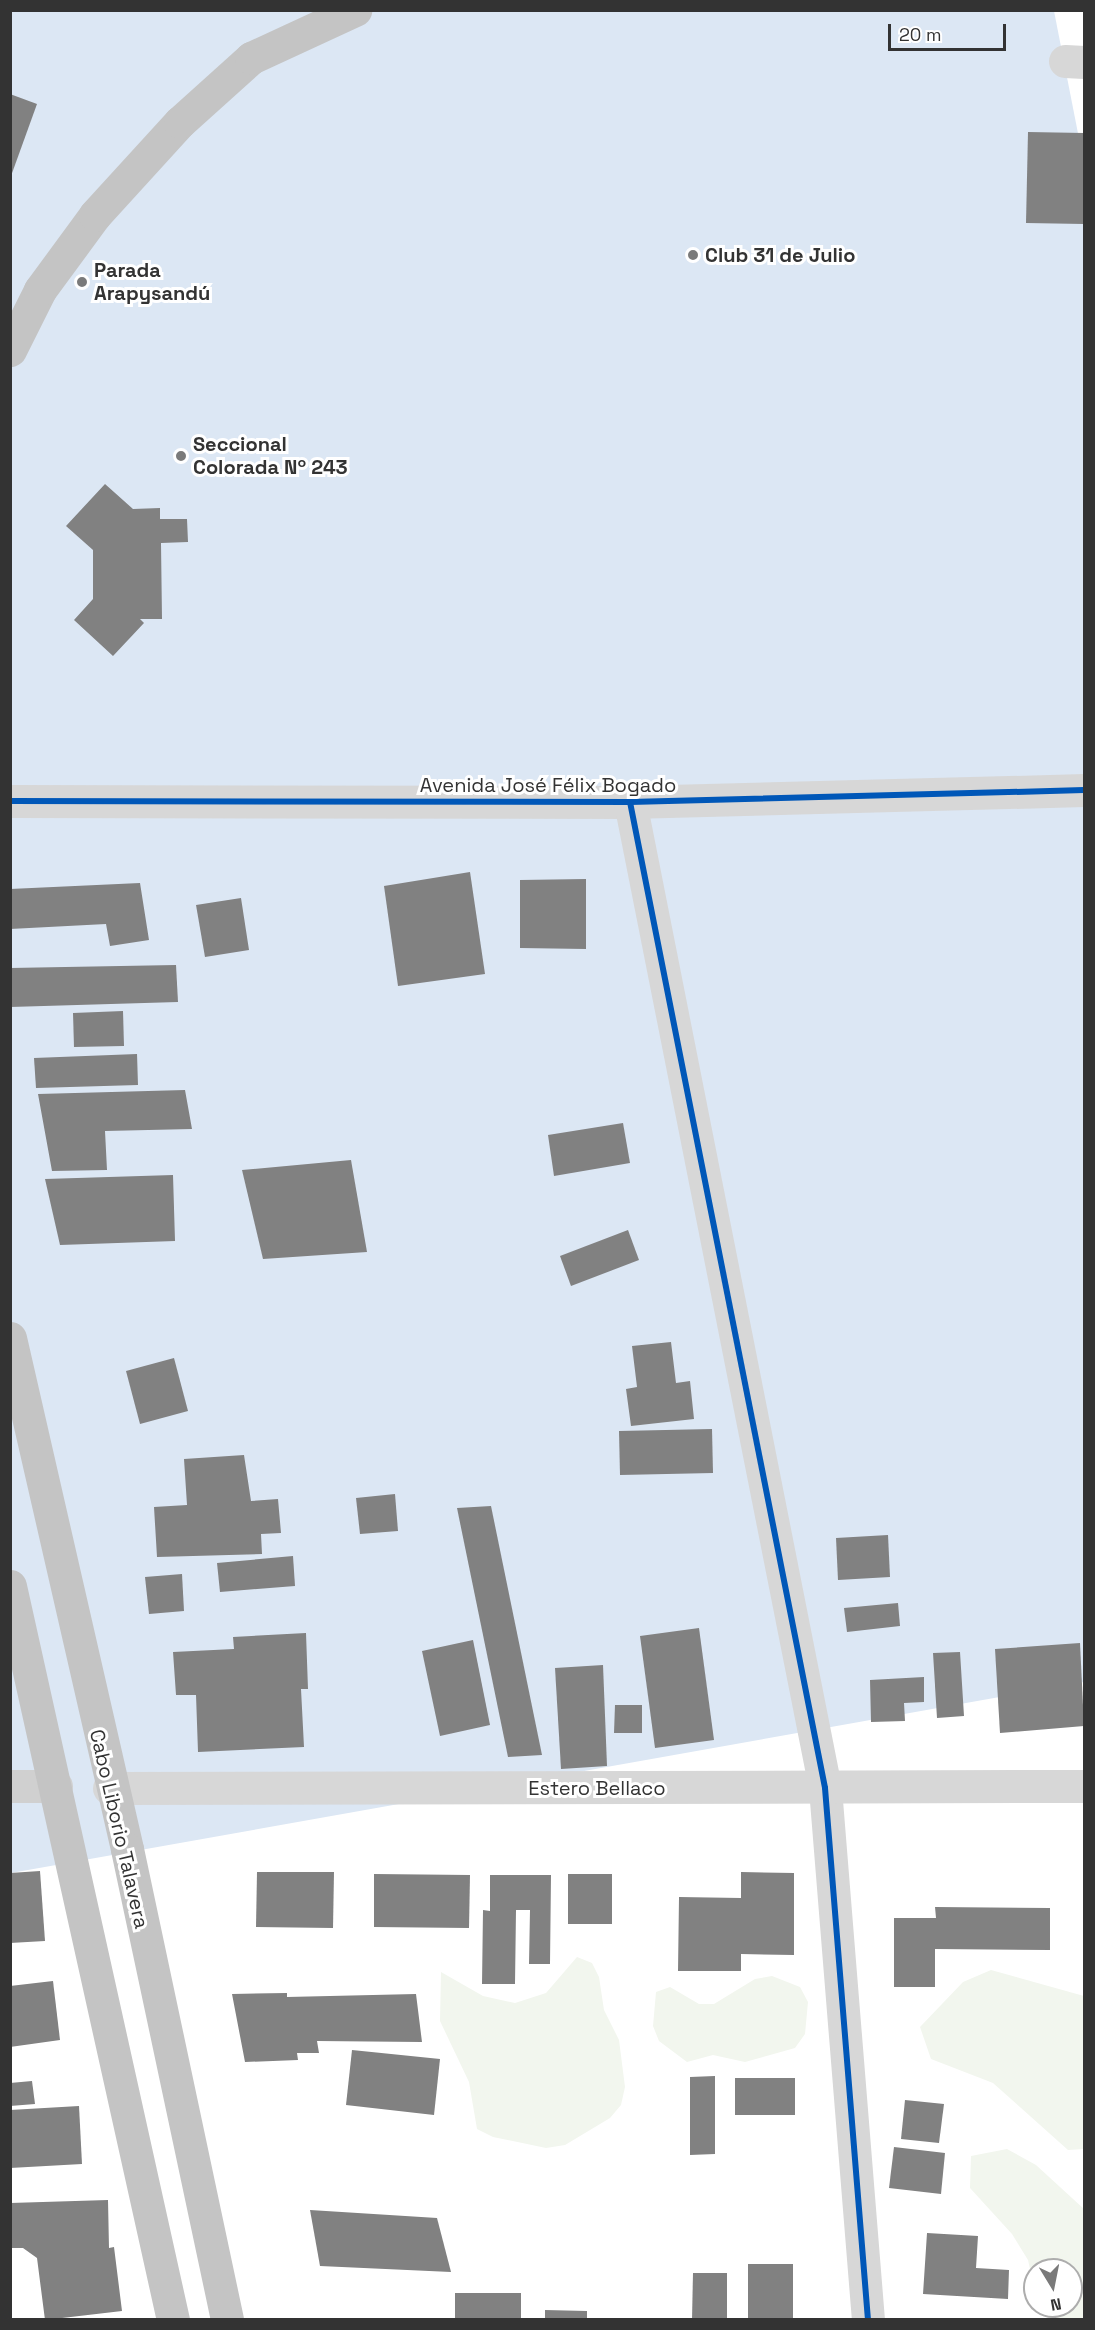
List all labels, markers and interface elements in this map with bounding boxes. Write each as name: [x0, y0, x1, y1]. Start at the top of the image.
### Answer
scale bar: [891, 12, 1010, 50]
text: 20 m: [899, 23, 942, 46]
place label: Club 31 de Julio: [705, 243, 855, 267]
marker: Club 31 de Julio: [686, 248, 700, 262]
place label: Parada Arapysandú: [94, 258, 210, 305]
marker: Parada Arapysandú: [75, 275, 89, 289]
place label: Seccional Colorada Nº 243: [193, 432, 348, 479]
marker: Seccional Colorada Nº 243: [174, 449, 188, 463]
street label: Avenida José Félix Bogado: [420, 773, 676, 797]
street label: Cabo Liborio Talavera: [84, 1727, 154, 1931]
street label: Estero Bellaco: [528, 1776, 666, 1800]
north arrow: [1023, 2258, 1083, 2318]
text: N: [1049, 2293, 1063, 2316]

